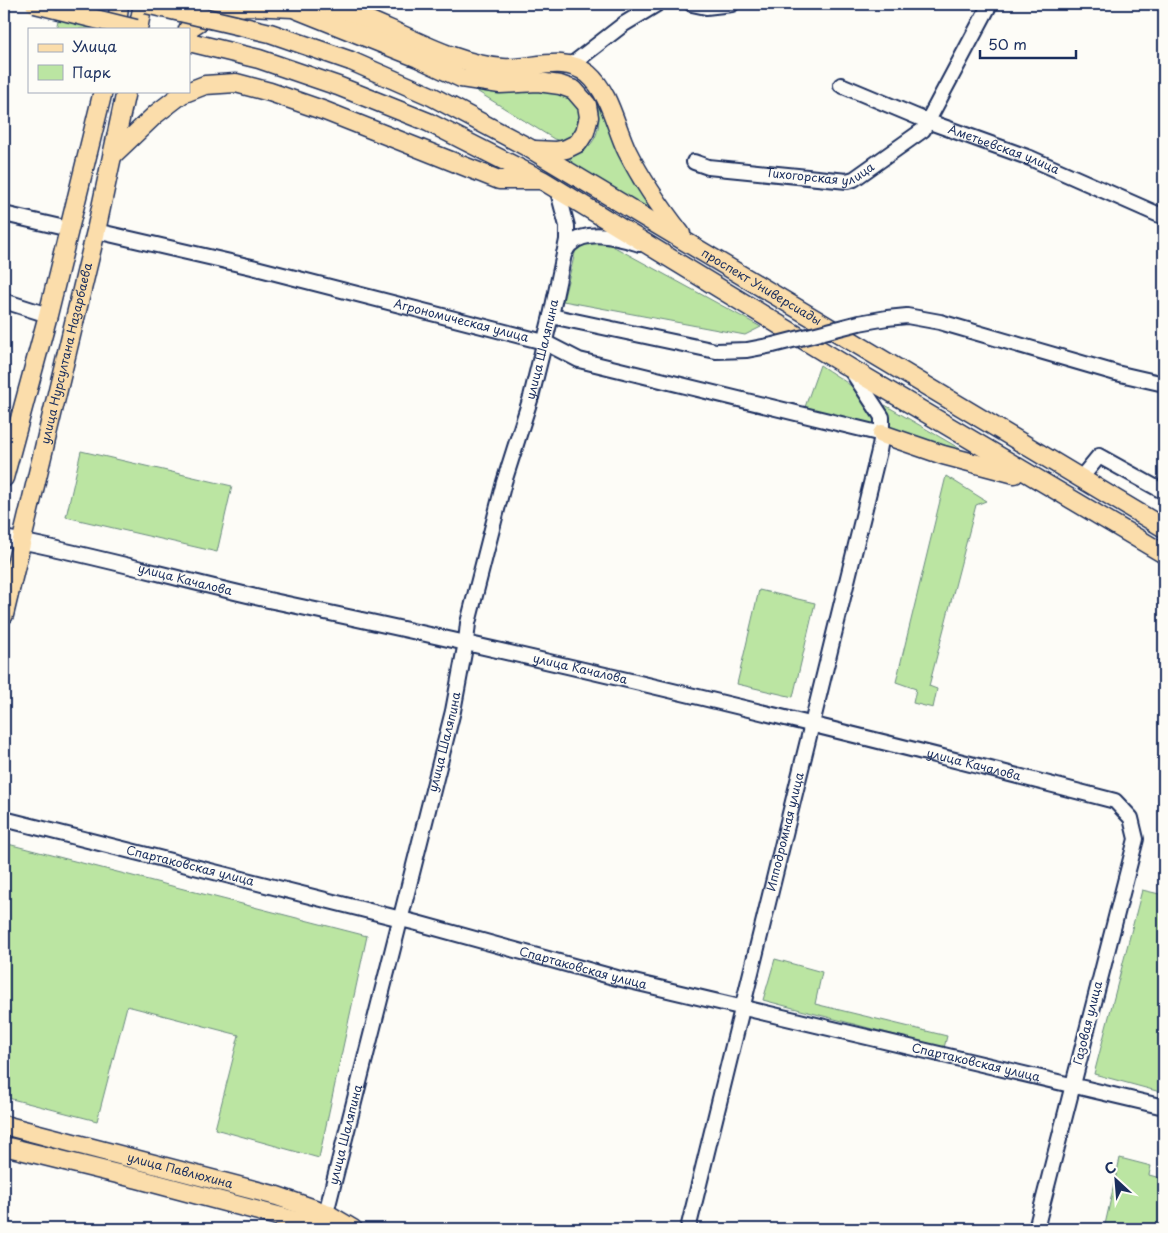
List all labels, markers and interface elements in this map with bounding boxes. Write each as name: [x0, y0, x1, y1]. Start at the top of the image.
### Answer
legend: [28, 28, 190, 92]
scale bar: [980, 28, 1077, 60]
text: 50 m: [988, 32, 1027, 55]
text: Улица: [72, 34, 117, 57]
text: Парк: [72, 60, 111, 83]
street label: Аметьевская улица: [946, 119, 1063, 178]
street label: Тихогорская улица: [765, 157, 878, 189]
street label: проспект Универсиады: [698, 243, 825, 329]
street label: улица Нурсултана Назарбаева: [35, 260, 96, 446]
street label: Агрономическая улица: [392, 294, 531, 346]
street label: улица Шаляпина: [521, 297, 562, 401]
street label: улица Качалова: [136, 559, 235, 599]
street label: улица Качалова: [531, 648, 630, 688]
street label: улица Шаляпина: [423, 690, 464, 794]
street label: улица Качалова: [925, 743, 1024, 785]
street label: Ипподромная улица: [761, 770, 808, 893]
street label: Спартаковская улица: [125, 840, 257, 890]
street label: Спартаковская улица: [517, 942, 649, 993]
street label: Газовая улица: [1068, 979, 1106, 1067]
street label: Спартаковская улица: [910, 1038, 1043, 1086]
street label: улица Шаляпина: [324, 1082, 366, 1186]
street label: улица Павлюхина: [126, 1147, 236, 1192]
north arrow: [1090, 1156, 1140, 1206]
text: С: [1101, 1156, 1119, 1180]

